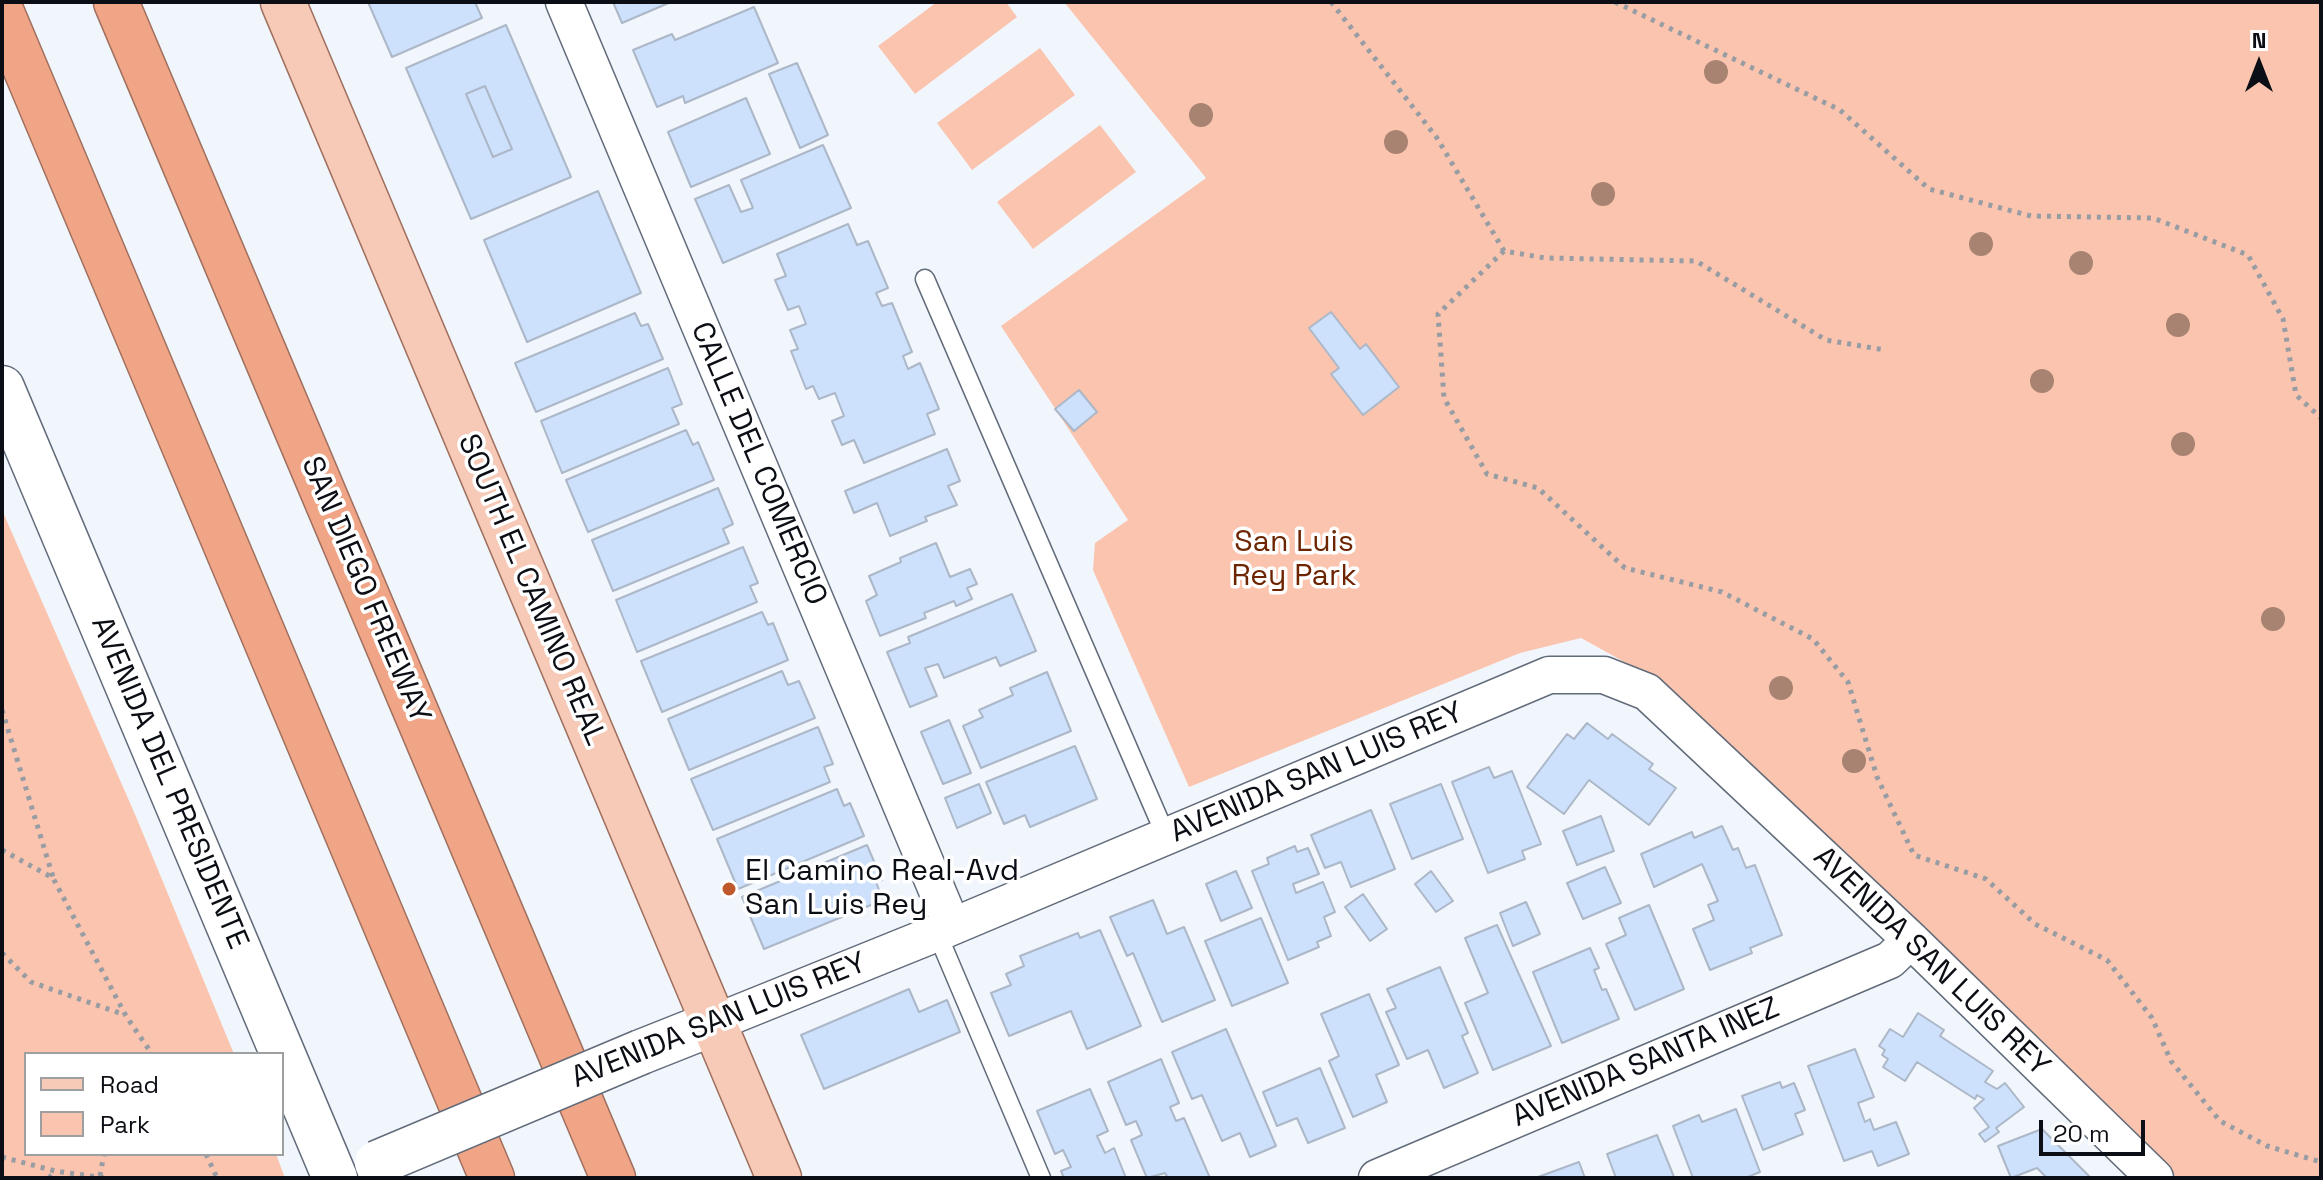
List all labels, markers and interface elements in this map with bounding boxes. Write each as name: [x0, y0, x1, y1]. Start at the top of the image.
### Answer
north arrow: [2219, 24, 2299, 104]
text: N: [2252, 26, 2266, 54]
street label: CALLE DEL COMERCIO: [682, 317, 834, 611]
street label: SOUTH EL CAMINO REAL: [449, 429, 613, 751]
street label: SAN DIEGO FREEWAY: [293, 451, 437, 729]
park label: San Luis Rey Park: [1231, 525, 1357, 596]
street label: AVENIDA DEL PRESIDENTE: [83, 611, 255, 955]
street label: AVENIDA SAN LUIS REY: [1165, 695, 1469, 851]
street label: AVENIDA SAN LUIS REY: [1805, 840, 2057, 1084]
place label: El Camino Real-Avd San Luis Rey: [745, 854, 1019, 924]
marker: El Camino Real-Avd San Luis Rey: [720, 880, 738, 898]
street label: AVENIDA SAN LUIS REY: [566, 945, 872, 1097]
street label: AVENIDA SANTA INEZ: [1507, 990, 1785, 1136]
legend: [24, 1052, 284, 1156]
text: Road: [100, 1069, 159, 1100]
scale bar: [2043, 1104, 2149, 1154]
text: Park: [100, 1109, 150, 1140]
text: 20 m: [2053, 1118, 2110, 1149]

